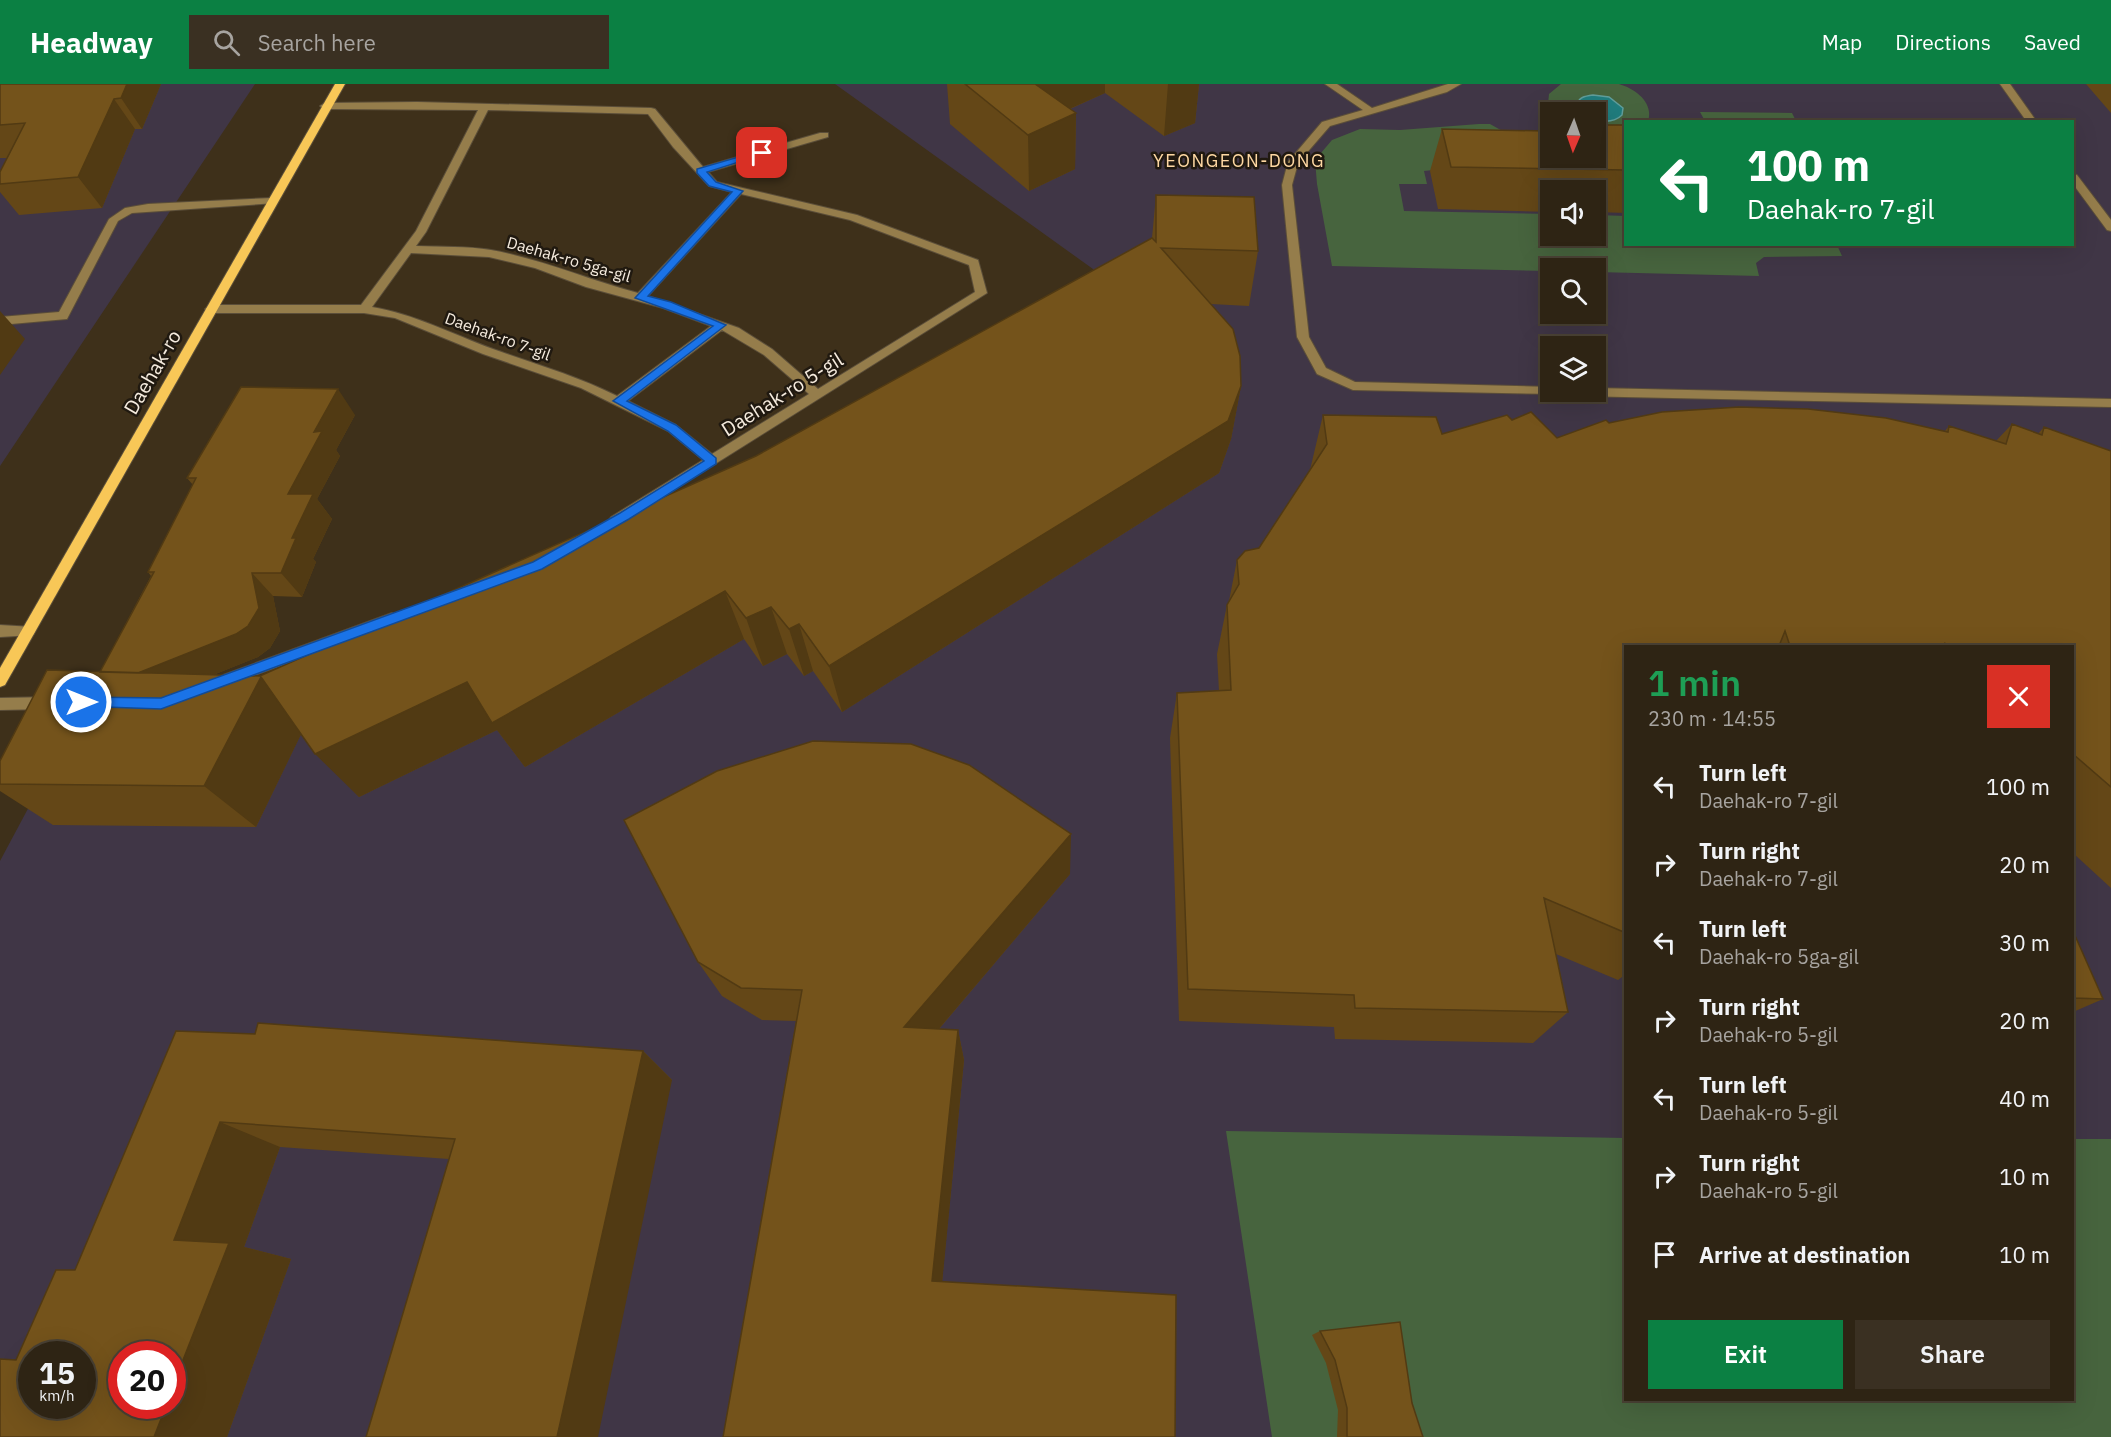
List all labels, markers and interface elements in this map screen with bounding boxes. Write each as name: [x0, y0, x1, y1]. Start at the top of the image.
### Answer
search box: [189, 15, 609, 69]
text: Headway: [30, 24, 153, 61]
icon: search: [210, 26, 243, 59]
text: Search here: [258, 28, 376, 57]
text: Map: [1822, 28, 1862, 56]
text: Directions: [1895, 28, 1991, 56]
text: Saved: [2024, 28, 2081, 56]
north arrow: [1540, 102, 1606, 168]
map controls: [1540, 102, 1606, 402]
pin: [736, 127, 787, 178]
icon: arrive: [745, 136, 778, 169]
text: 100 m: [1747, 138, 1870, 193]
icon: left: [1648, 144, 1726, 222]
district label: YEONGEON-DONG: [1153, 149, 1325, 172]
button: sound: [1540, 180, 1606, 246]
text: Daehak-ro 7-gil: [1747, 191, 1935, 226]
street label: Daehak-ro 5ga-gil: [505, 232, 633, 286]
button: search: [1540, 258, 1606, 324]
street label: Daehak-ro 7-gil: [442, 308, 554, 364]
street label: Daehak-ro: [117, 325, 187, 419]
button: layers: [1540, 336, 1606, 402]
street label: Daehak-ro 5-gil: [716, 346, 848, 442]
text: 1 min: [1648, 659, 1741, 706]
button: close: [1987, 665, 2050, 728]
position arrow: [49, 670, 113, 734]
text: 230 m · 14:55: [1648, 705, 1776, 732]
text: Turn left: [1699, 758, 1787, 787]
icon: left: [1648, 770, 1681, 803]
text: 100 m: [1986, 772, 2050, 801]
text: Daehak-ro 7-gil: [1699, 787, 1838, 814]
text: Turn right: [1699, 836, 1800, 865]
icon: right: [1648, 848, 1681, 881]
text: 20 m: [1999, 850, 2050, 879]
text: Daehak-ro 7-gil: [1699, 865, 1838, 892]
text: Turn left: [1699, 914, 1787, 943]
icon: left: [1648, 926, 1681, 959]
text: 30 m: [1999, 928, 2050, 957]
text: Daehak-ro 5ga-gil: [1699, 943, 1859, 970]
text: Turn right: [1699, 992, 1800, 1021]
icon: right: [1648, 1004, 1681, 1037]
text: 20 m: [1999, 1006, 2050, 1035]
text: Daehak-ro 5-gil: [1699, 1021, 1838, 1048]
text: Turn left: [1699, 1070, 1787, 1099]
icon: left: [1648, 1082, 1681, 1115]
text: 40 m: [1999, 1084, 2050, 1113]
text: Daehak-ro 5-gil: [1699, 1099, 1838, 1126]
text: Turn right: [1699, 1148, 1800, 1177]
icon: right: [1648, 1160, 1681, 1193]
text: 10 m: [1999, 1162, 2050, 1191]
text: Daehak-ro 5-gil: [1699, 1177, 1838, 1204]
icon: arrive: [1648, 1238, 1681, 1271]
text: Arrive at destination: [1699, 1240, 1910, 1269]
text: 10 m: [1999, 1240, 2050, 1269]
button: Exit: [1648, 1320, 1843, 1389]
button: Share: [1855, 1320, 2050, 1389]
speed limit sign: 20: [108, 1341, 186, 1419]
text: 15: [39, 1353, 75, 1392]
text: km/h: [39, 1386, 75, 1405]

